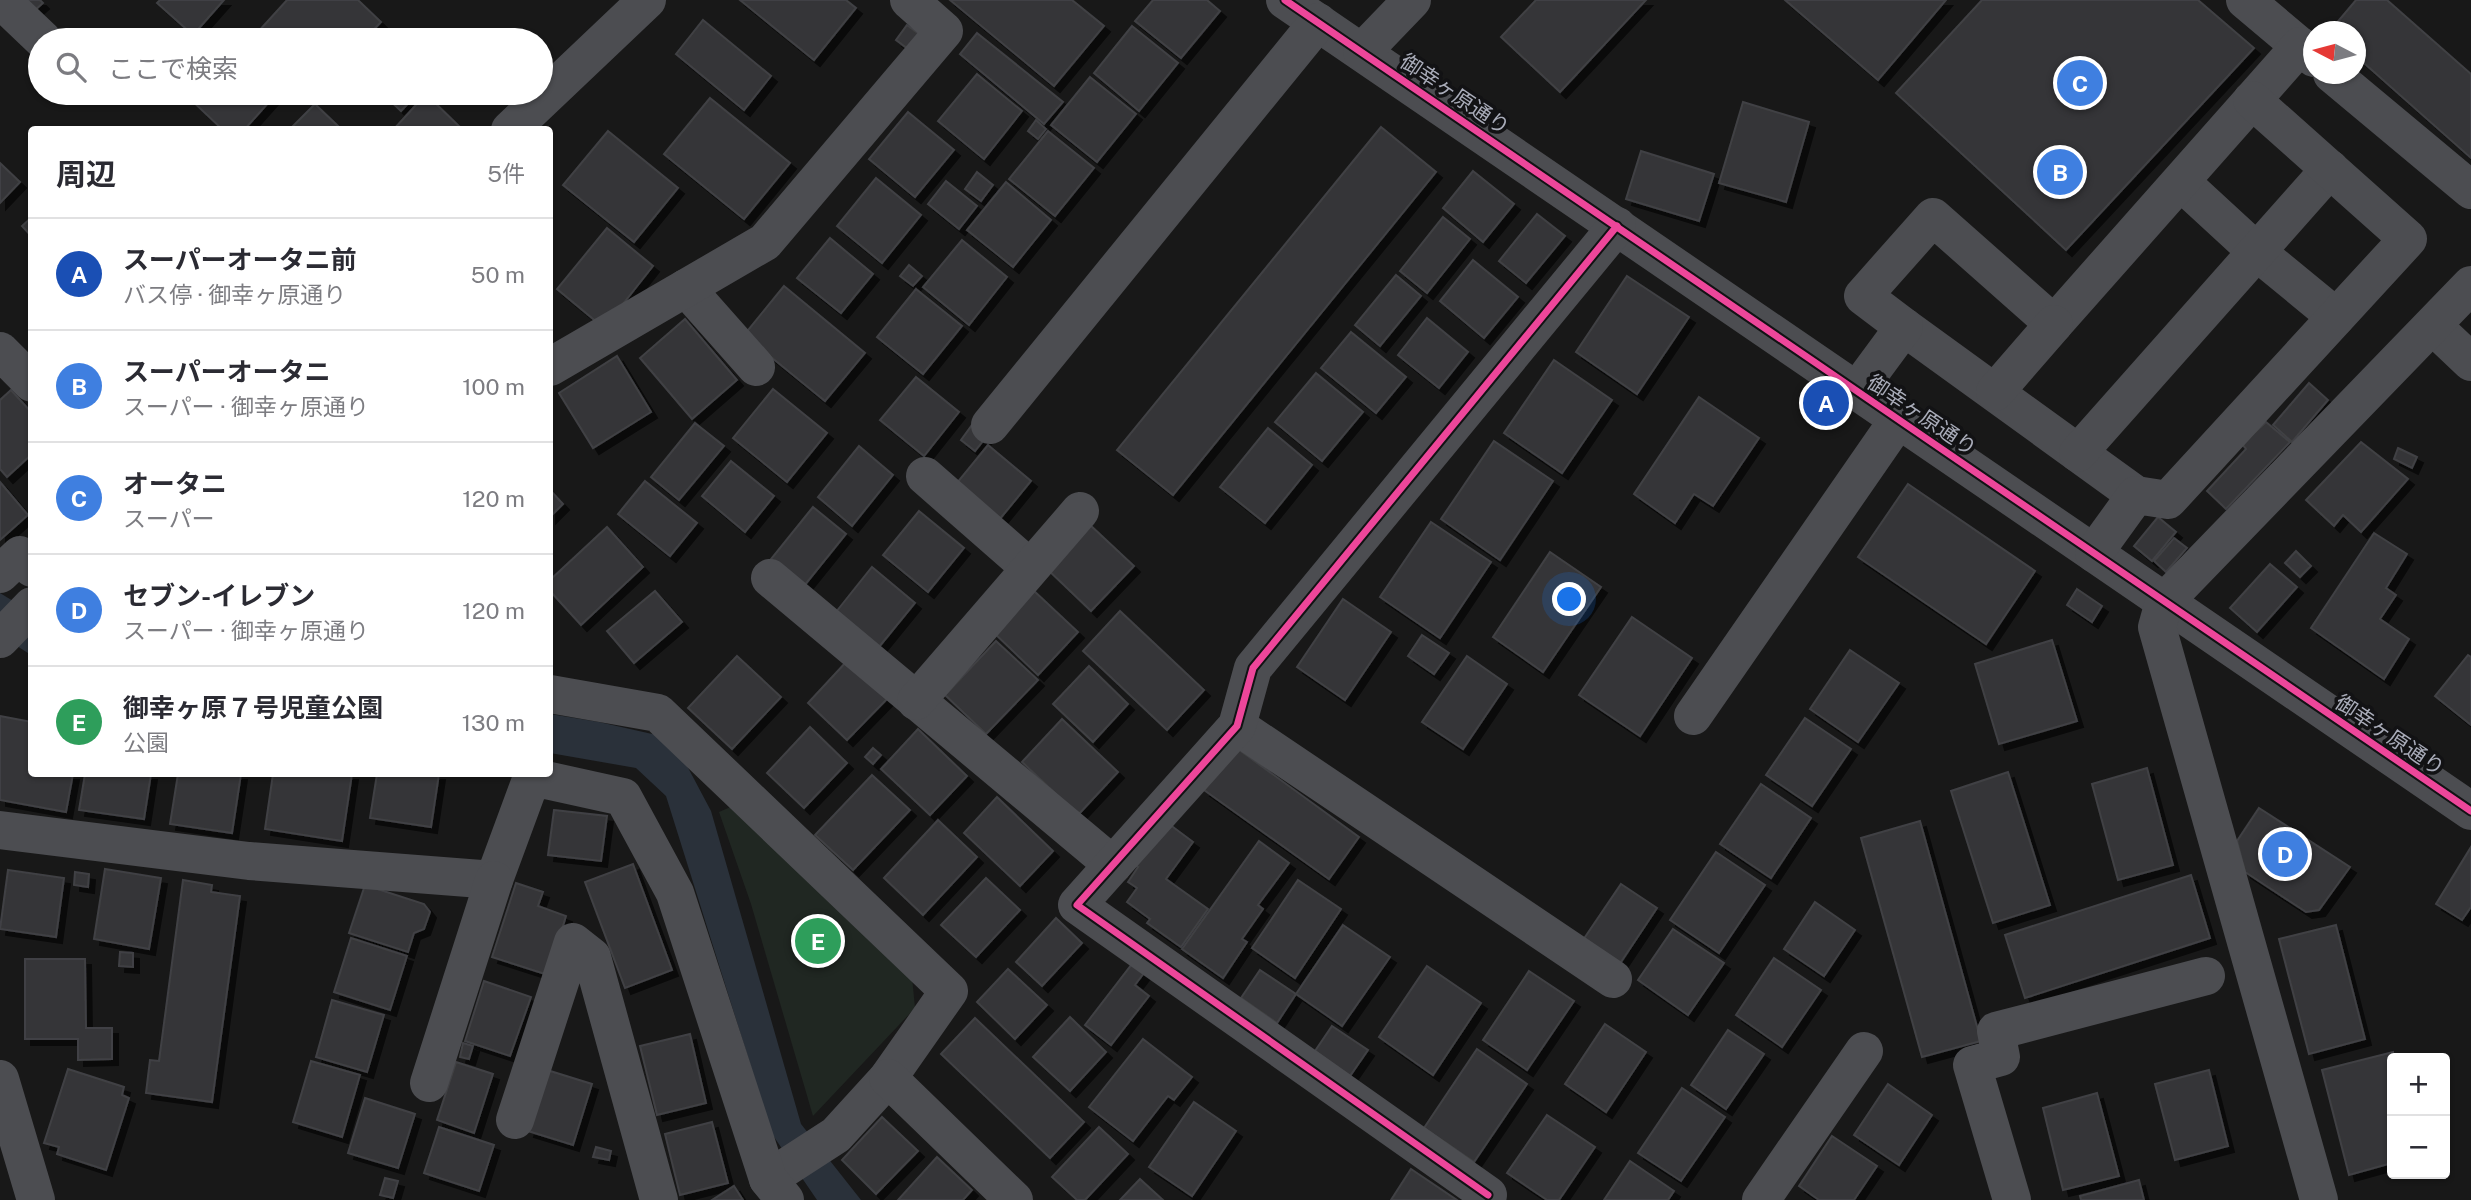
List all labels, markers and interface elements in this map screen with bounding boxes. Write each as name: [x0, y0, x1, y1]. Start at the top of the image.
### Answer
north arrow: [2303, 21, 2366, 84]
search box: [28, 28, 553, 105]
icon: search: [52, 48, 90, 86]
street label: 御幸ヶ原通り: [1396, 48, 1514, 140]
text: ここで検索: [108, 53, 238, 84]
pin: C: [2057, 57, 2103, 109]
pin: B: [2037, 146, 2083, 198]
text: 周辺: [56, 156, 116, 192]
text: 5件: [487, 160, 525, 187]
text: スーパーオータニ前: [123, 244, 357, 275]
text: A: [71, 261, 87, 288]
text: 50 m: [471, 261, 525, 288]
text: バス停 · 御幸ヶ原通り: [123, 281, 346, 308]
text: スーパーオータニ: [123, 356, 331, 387]
street label: 御幸ヶ原通り: [1863, 369, 1981, 461]
text: B: [71, 373, 87, 400]
text: 100 m: [462, 373, 525, 400]
pin: A: [1803, 377, 1849, 429]
text: スーパー · 御幸ヶ原通り: [123, 393, 369, 420]
text: オータニ: [123, 468, 227, 499]
text: C: [71, 485, 87, 512]
text: 120 m: [462, 485, 525, 512]
text: スーパー: [123, 505, 215, 532]
text: セブン-イレブン: [123, 580, 315, 611]
your location: [1552, 582, 1586, 616]
text: D: [71, 597, 87, 624]
text: 120 m: [462, 597, 525, 624]
text: スーパー · 御幸ヶ原通り: [123, 617, 369, 644]
street label: 御幸ヶ原通り: [2331, 689, 2449, 781]
text: 御幸ヶ原７号児童公園: [123, 692, 383, 723]
text: E: [72, 709, 86, 736]
text: 130 m: [462, 709, 525, 736]
text: 公園: [123, 729, 169, 756]
pin: D: [2262, 828, 2308, 880]
pin: E: [795, 915, 841, 967]
map controls: [2387, 1053, 2450, 1179]
button: +: [2387, 1053, 2450, 1116]
button: −: [2387, 1116, 2450, 1179]

